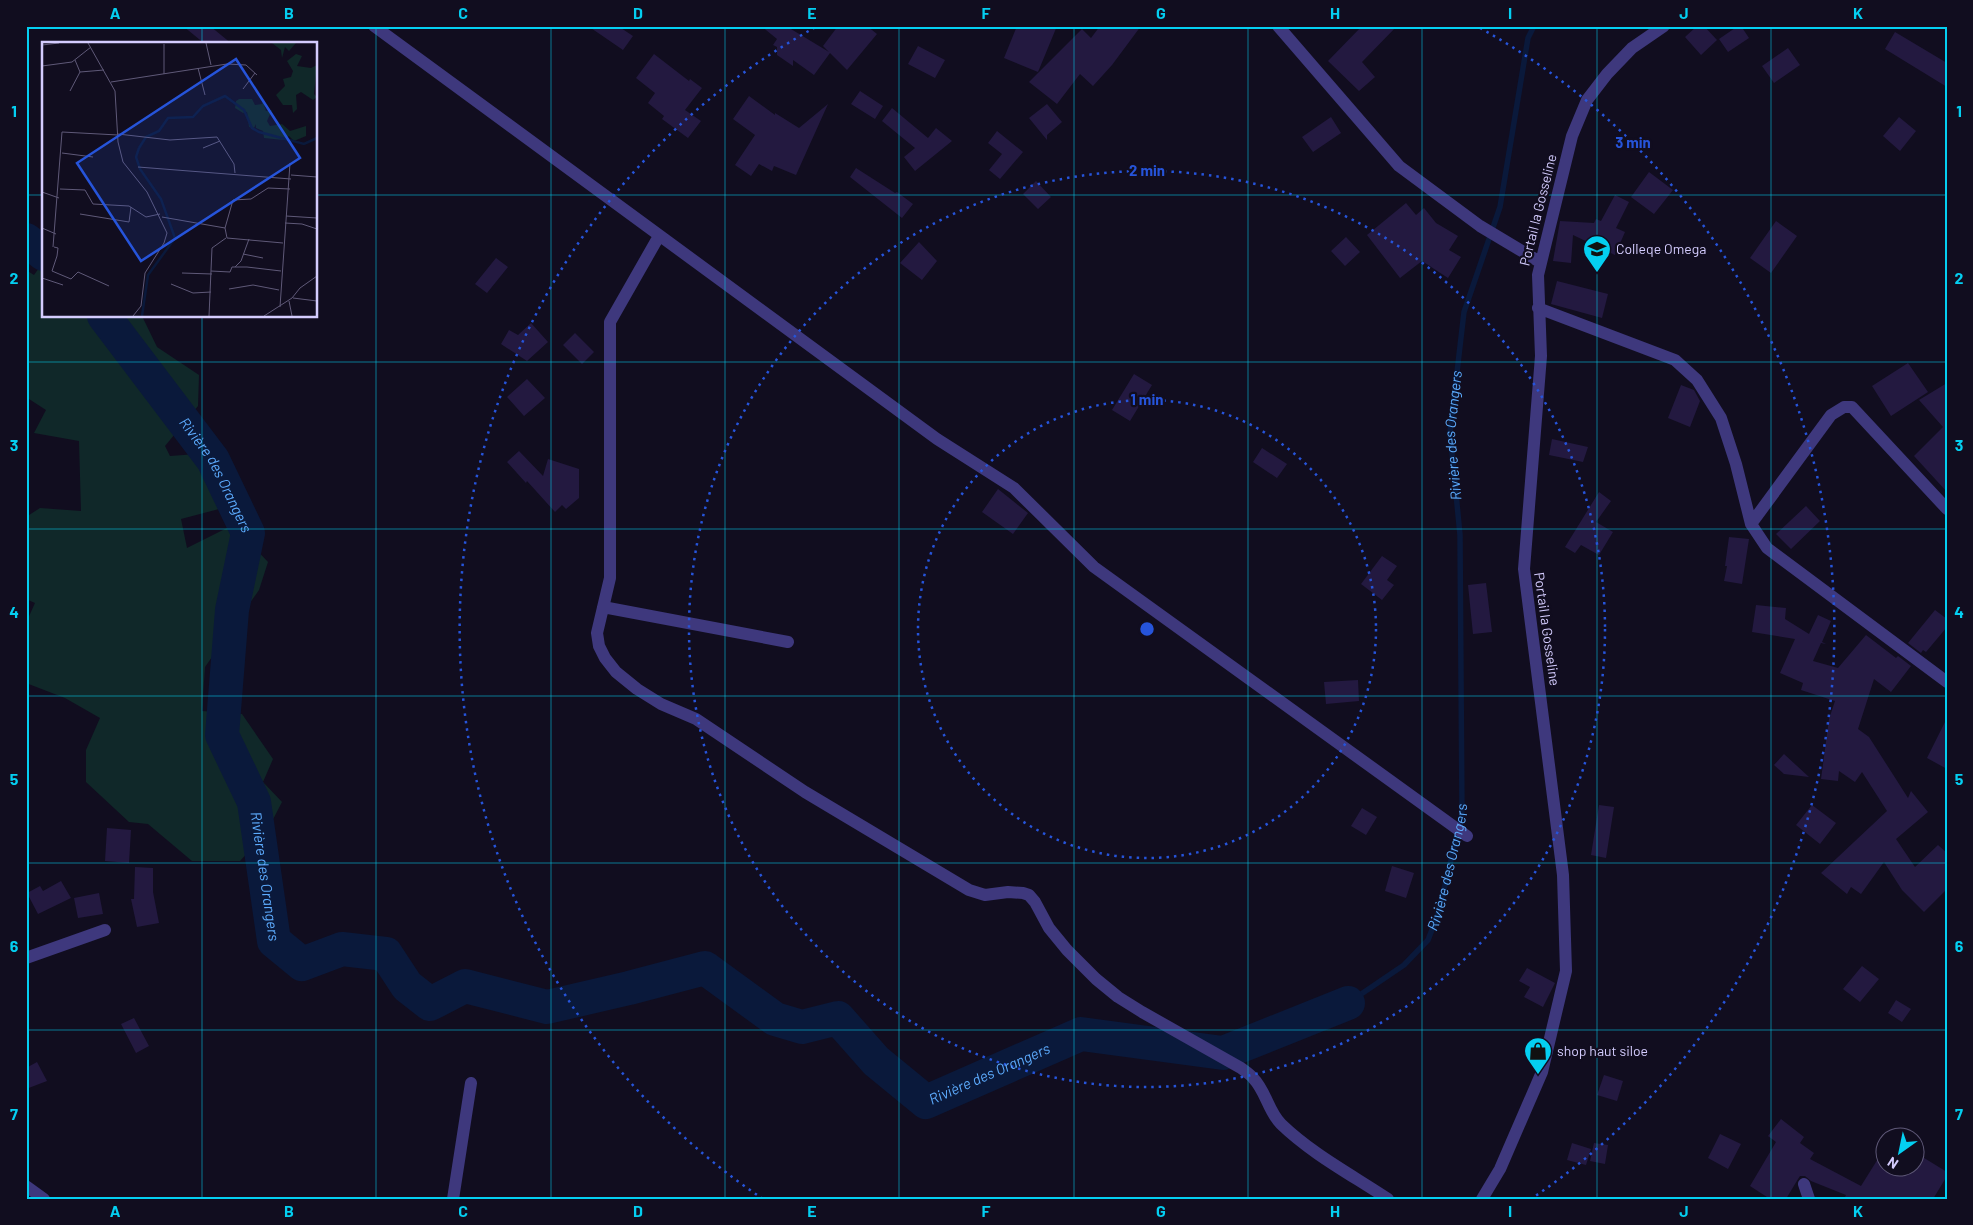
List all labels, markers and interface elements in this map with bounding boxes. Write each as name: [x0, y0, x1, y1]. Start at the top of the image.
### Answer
text: A: [110, 3, 121, 22]
text: B: [284, 3, 294, 22]
text: C: [458, 3, 468, 22]
text: D: [633, 3, 643, 22]
text: E: [807, 3, 817, 22]
text: F: [982, 3, 991, 22]
text: G: [1156, 3, 1166, 22]
text: H: [1330, 3, 1340, 22]
text: I: [1508, 3, 1512, 22]
text: J: [1679, 3, 1689, 22]
text: K: [1853, 3, 1863, 22]
inset map: [42, 42, 318, 318]
text: 1: [11, 101, 17, 120]
text: 1: [1956, 101, 1962, 120]
text: 3 min: [1615, 133, 1651, 151]
street label: Portail la Gosseline: [1515, 152, 1560, 268]
text: 2 min: [1129, 161, 1165, 179]
school or university icon: Colleqe Omega: [1582, 234, 1612, 273]
place label: Colleqe Omega: [1616, 240, 1706, 257]
text: 2: [10, 268, 19, 287]
text: 2: [1955, 268, 1964, 287]
water label: Rivière des Orangers: [1440, 370, 1465, 501]
text: 1 min: [1131, 390, 1163, 408]
water label: Rivière des Orangers: [176, 413, 256, 535]
text: 3: [10, 435, 18, 454]
text: 3: [1955, 435, 1963, 454]
street label: Portail la Gosseline: [1531, 571, 1564, 687]
text: 4: [9, 602, 19, 621]
text: 4: [1954, 602, 1964, 621]
centre of rings: [1138, 620, 1156, 638]
text: 5: [10, 769, 19, 788]
text: 5: [1955, 769, 1964, 788]
water label: Rivière des Orangers: [1422, 804, 1470, 933]
water label: Rivière des Orangers: [248, 810, 284, 942]
text: 6: [10, 936, 19, 955]
text: 6: [1955, 936, 1964, 955]
shop icon: shop haut siloe: [1523, 1036, 1553, 1075]
water label: Rivière des Orangers: [926, 1039, 1052, 1108]
place label: shop haut siloe: [1557, 1042, 1648, 1059]
text: 7: [10, 1104, 18, 1123]
text: 7: [1955, 1104, 1963, 1123]
north arrow: [1876, 1128, 1926, 1178]
text: N: [1884, 1154, 1901, 1173]
text: A: [110, 1201, 121, 1220]
text: B: [284, 1201, 294, 1220]
text: C: [458, 1201, 468, 1220]
text: D: [633, 1201, 643, 1220]
text: E: [807, 1201, 817, 1220]
text: F: [982, 1201, 991, 1220]
text: G: [1156, 1201, 1166, 1220]
text: H: [1330, 1201, 1340, 1220]
text: I: [1508, 1201, 1512, 1220]
text: J: [1679, 1201, 1689, 1220]
text: K: [1853, 1201, 1863, 1220]

